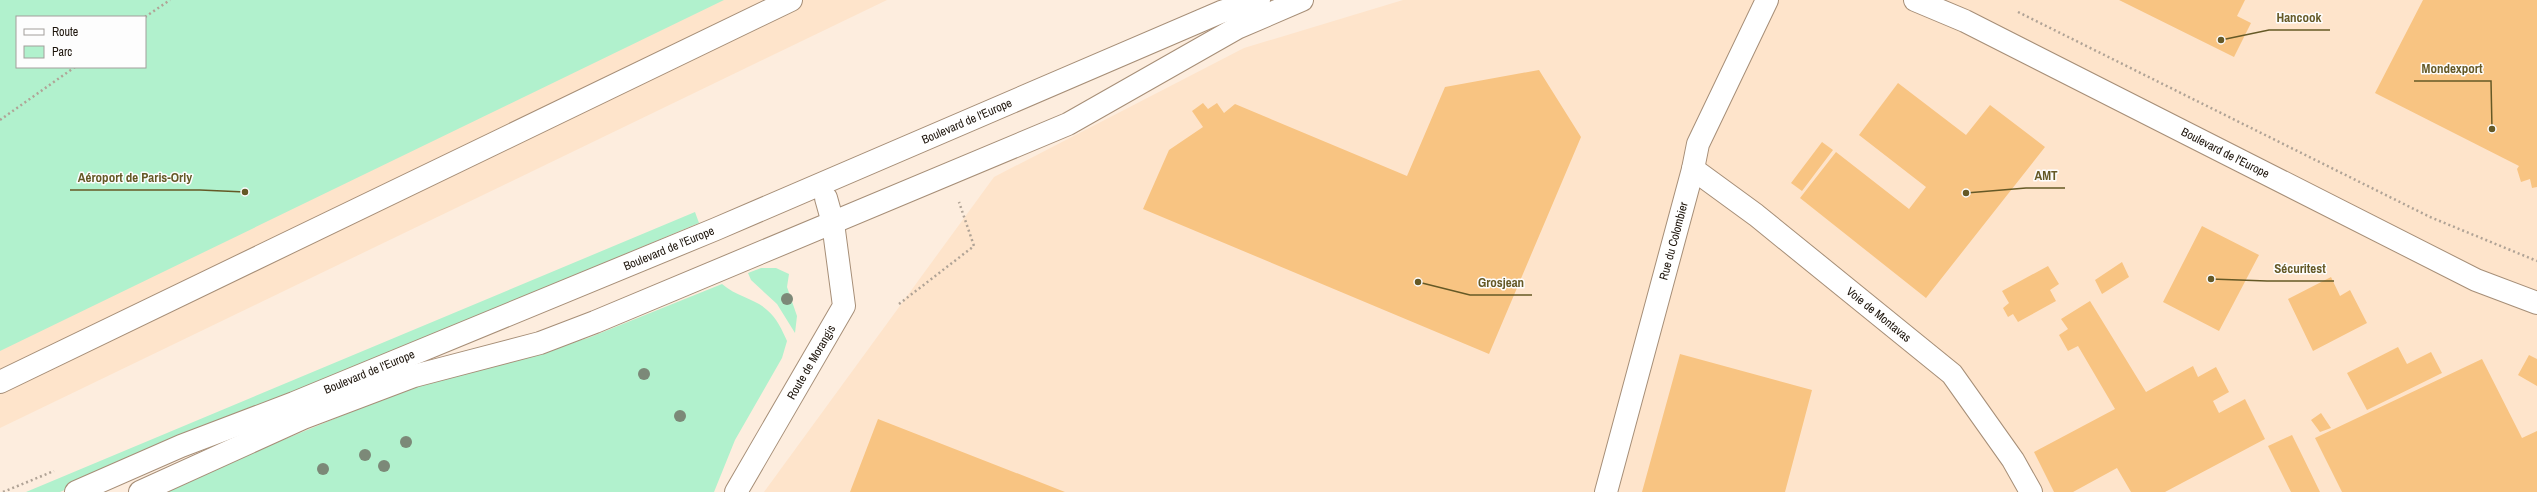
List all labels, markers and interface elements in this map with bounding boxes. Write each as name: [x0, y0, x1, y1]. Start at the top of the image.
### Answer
callout: Hancook: [2269, 5, 2330, 30]
text: Hancook: [2276, 9, 2322, 26]
legend: [16, 16, 146, 68]
text: Route: [52, 24, 78, 40]
text: Parc: [52, 44, 72, 60]
callout: Mondexport: [2414, 56, 2491, 81]
text: Mondexport: [2422, 60, 2483, 77]
street label: Boulevard de l'Europe: [919, 95, 1014, 148]
street label: Boulevard de l'Europe: [2178, 124, 2272, 182]
callout: AMT: [2026, 163, 2065, 188]
callout: Aéroport de Paris-Orly: [70, 165, 200, 190]
text: AMT: [2034, 167, 2058, 184]
text: Aéroport de Paris-Orly: [78, 169, 192, 186]
street label: Rue du Colombier: [1655, 200, 1692, 282]
street label: Boulevard de l'Europe: [621, 223, 717, 274]
callout: Sécuritest: [2267, 256, 2334, 281]
text: Sécuritest: [2274, 260, 2326, 277]
callout: Grosjean: [1470, 270, 1532, 295]
text: Grosjean: [1478, 274, 1524, 291]
street label: Voie de Montavas: [1843, 283, 1914, 346]
street label: Route de Morangis: [783, 322, 839, 403]
street label: Boulevard de l'Europe: [322, 346, 417, 398]

